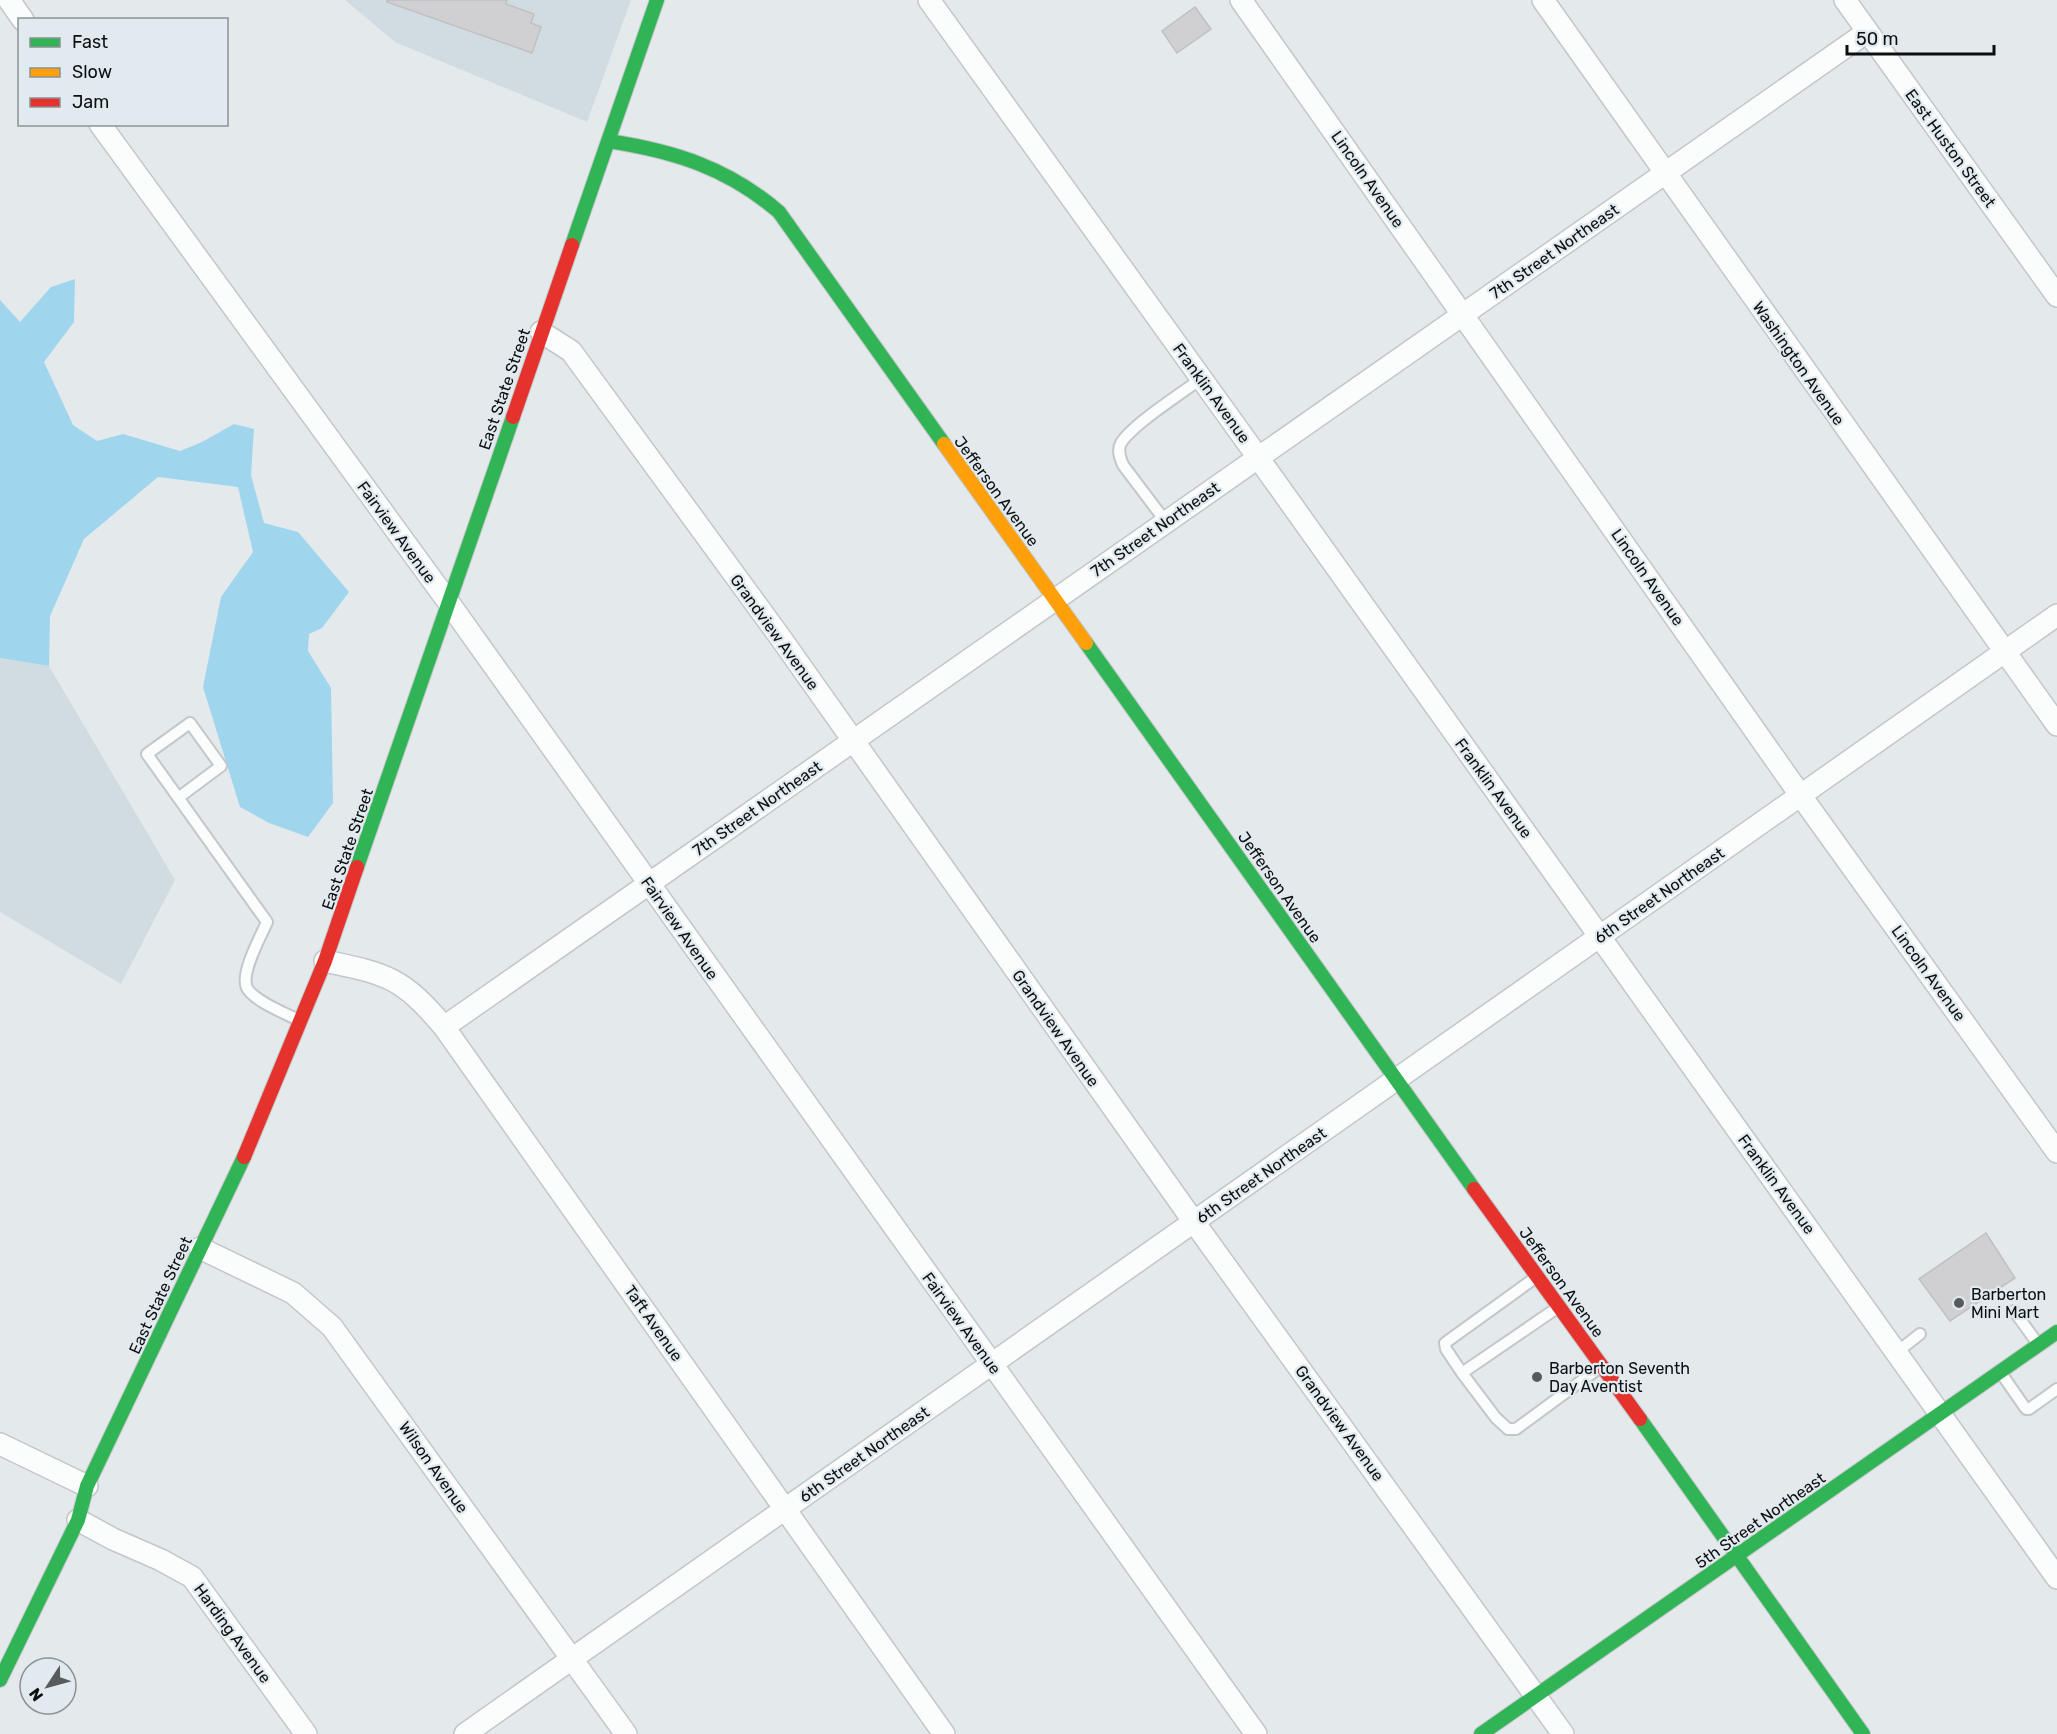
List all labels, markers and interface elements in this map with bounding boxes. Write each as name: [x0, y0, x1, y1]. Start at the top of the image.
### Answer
legend: [18, 18, 228, 126]
scale bar: [1847, 18, 1994, 56]
text: 50 m: [1856, 28, 1899, 50]
text: Fast: [72, 31, 108, 53]
text: Slow: [72, 61, 112, 83]
street label: East Huston Street: [1901, 86, 2000, 211]
text: Jam: [72, 91, 109, 113]
street label: Lincoln Avenue: [1327, 127, 1408, 231]
street label: 7th Street Northeast: [1486, 200, 1622, 303]
street label: Washington Avenue: [1749, 298, 1849, 429]
street label: East State Street: [475, 326, 534, 452]
street label: Franklin Avenue: [1169, 340, 1254, 447]
street label: Jefferson Avenue: [950, 432, 1043, 550]
street label: Fairview Avenue: [353, 478, 440, 587]
street label: 7th Street Northeast: [1087, 478, 1223, 581]
street label: Lincoln Avenue: [1607, 525, 1688, 629]
street label: Grandview Avenue: [726, 571, 823, 694]
street label: Franklin Avenue: [1451, 735, 1536, 842]
street label: 7th Street Northeast: [689, 757, 825, 860]
street label: East State Street: [318, 786, 377, 912]
street label: Jefferson Avenue: [1234, 828, 1325, 947]
street label: 6th Street Northeast: [1591, 843, 1728, 947]
street label: Fairview Avenue: [637, 873, 722, 983]
street label: Lincoln Avenue: [1887, 922, 1970, 1025]
street label: Grandview Avenue: [1008, 966, 1103, 1090]
street label: 6th Street Northeast: [1193, 1123, 1330, 1227]
street label: Franklin Avenue: [1734, 1131, 1819, 1238]
street label: Jefferson Avenue: [1515, 1223, 1608, 1341]
street label: East State Street: [125, 1234, 196, 1357]
street label: Fairview Avenue: [918, 1269, 1005, 1378]
street label: Taft Avenue: [620, 1282, 687, 1365]
place label: Barberton Mini Mart: [1971, 1285, 2046, 1322]
marker: Barberton Mini Mart: [1952, 1296, 1966, 1310]
place label: Barberton Seventh Day Aventist: [1549, 1359, 1690, 1396]
street label: Grandview Avenue: [1291, 1362, 1388, 1485]
marker: Barberton Seventh Day Aventist: [1530, 1370, 1544, 1384]
street label: 6th Street Northeast: [796, 1402, 933, 1506]
street label: Wilson Avenue: [395, 1418, 472, 1517]
street label: 5th Street Northeast: [1692, 1468, 1829, 1572]
street label: Harding Avenue: [190, 1580, 275, 1687]
north arrow: [18, 1656, 78, 1716]
text: N: [25, 1684, 47, 1705]

